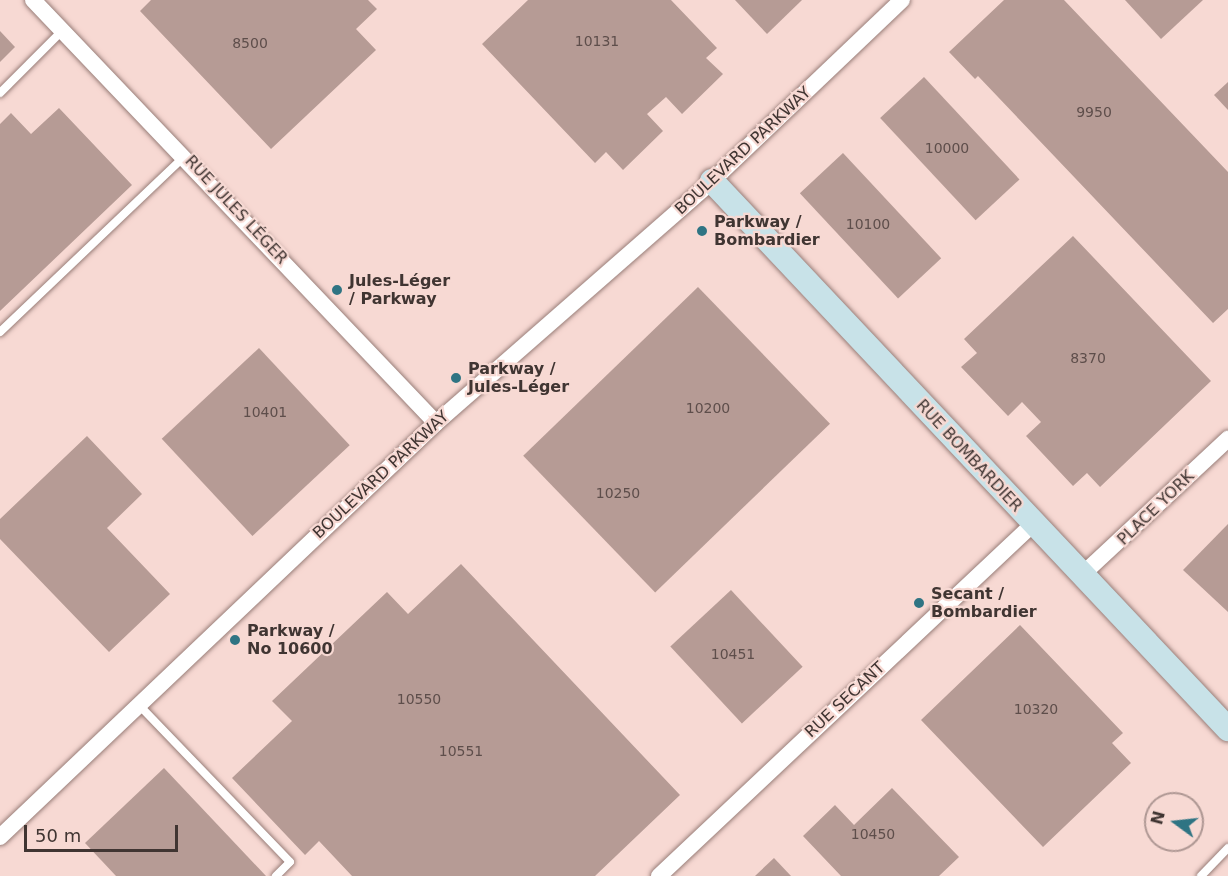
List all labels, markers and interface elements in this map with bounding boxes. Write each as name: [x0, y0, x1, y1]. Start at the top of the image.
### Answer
house number: 10131: [575, 33, 619, 49]
house number: 8500: [232, 35, 268, 51]
street label: BOULEVARD PARKWAY: [671, 83, 815, 219]
house number: 9950: [1076, 104, 1112, 120]
house number: 10000: [925, 140, 969, 156]
street label: RUE JULES LÉGER: [181, 152, 291, 268]
place label: Parkway / Bombardier: [714, 212, 820, 250]
house number: 10100: [846, 216, 890, 232]
marker: Parkway / Bombardier: [695, 224, 709, 238]
place label: Jules-Léger / Parkway: [349, 271, 450, 309]
marker: Jules-Léger / Parkway: [330, 283, 344, 297]
house number: 8370: [1070, 350, 1106, 366]
place label: Parkway / Jules-Léger: [468, 359, 569, 397]
marker: Parkway / Jules-Léger: [449, 371, 463, 385]
street label: RUE BOMBARDIER: [912, 396, 1026, 516]
house number: 10200: [686, 400, 730, 416]
house number: 10401: [243, 404, 287, 420]
street label: BOULEVARD PARKWAY: [309, 407, 453, 543]
street label: PLACE YORK: [1114, 467, 1198, 549]
house number: 10250: [596, 485, 640, 501]
place label: Secant / Bombardier: [931, 584, 1037, 622]
marker: Secant / Bombardier: [912, 596, 926, 610]
place label: Parkway / No 10600: [247, 621, 335, 659]
marker: Parkway / No 10600: [228, 633, 242, 647]
house number: 10451: [711, 646, 755, 662]
street label: RUE SECANT: [801, 658, 889, 742]
house number: 10550: [397, 691, 441, 707]
house number: 10320: [1014, 701, 1058, 717]
house number: 10551: [439, 743, 483, 759]
north arrow: [1144, 792, 1204, 852]
text: N: [1147, 809, 1169, 827]
scale bar: [27, 813, 182, 851]
text: 50 m: [35, 825, 81, 846]
house number: 10450: [851, 826, 895, 842]

